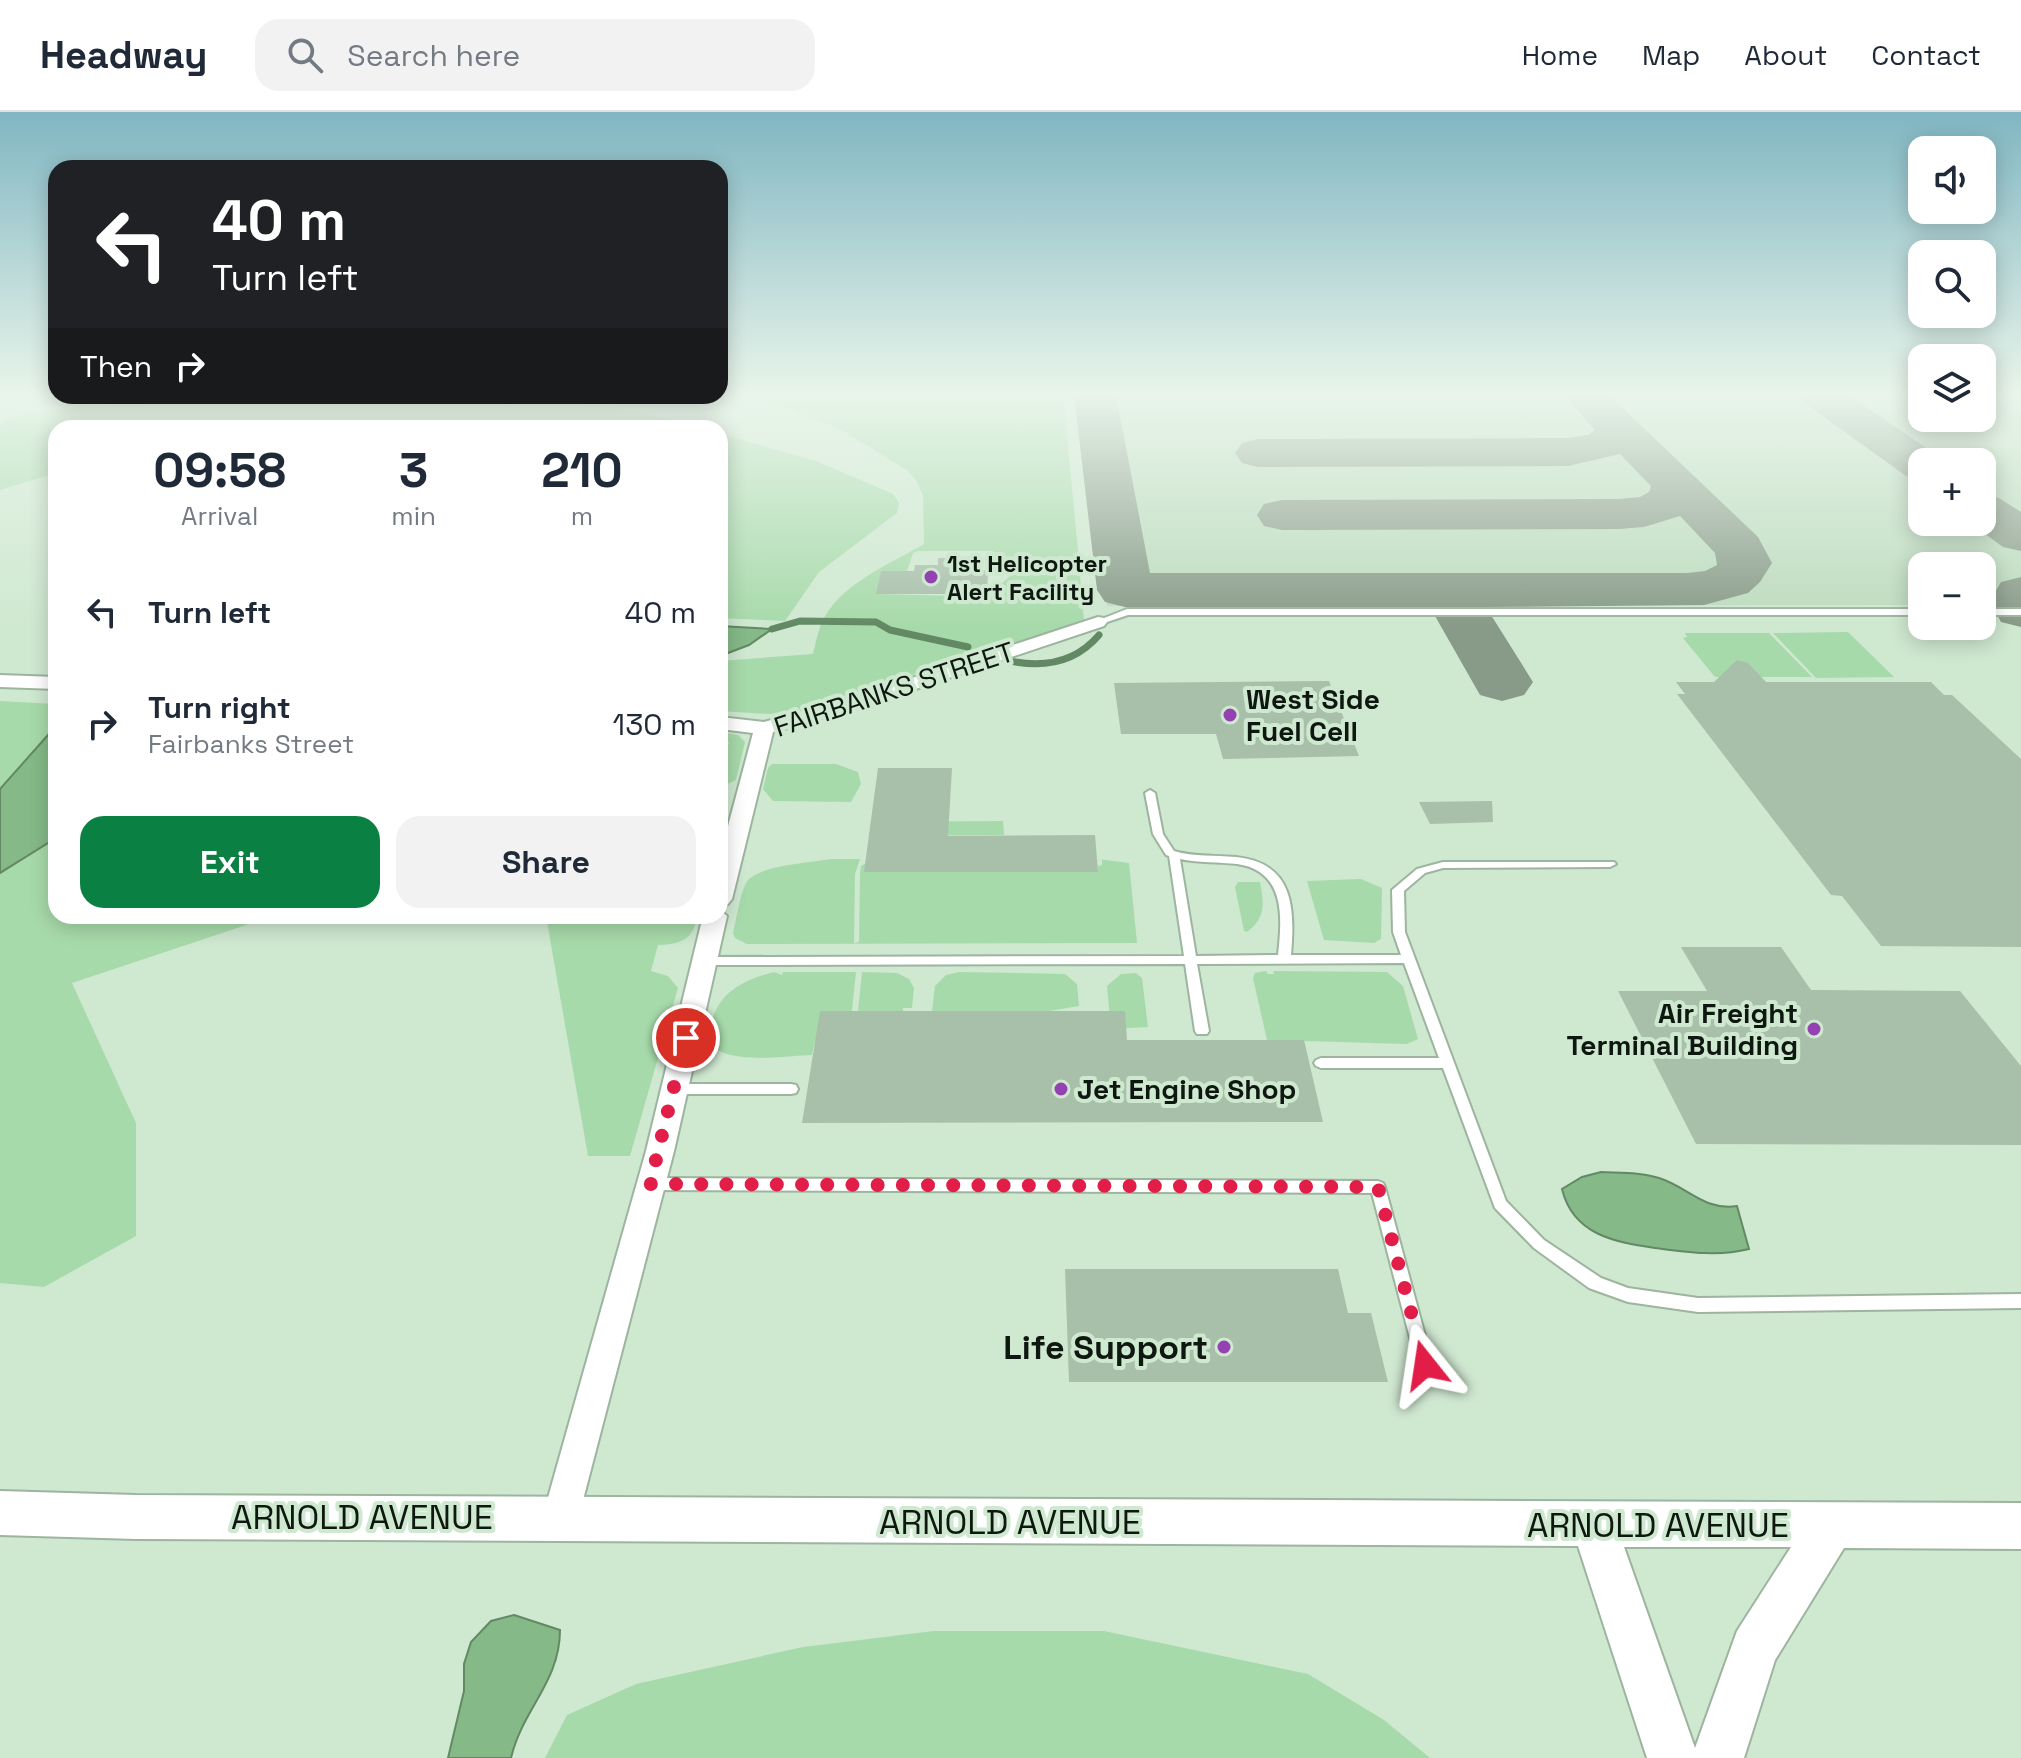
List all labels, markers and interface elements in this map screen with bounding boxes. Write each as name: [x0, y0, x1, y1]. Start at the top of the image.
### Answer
search box: [255, 19, 815, 91]
text: Headway: [40, 31, 207, 79]
icon: search: [283, 33, 327, 77]
text: Search here: [347, 36, 520, 75]
text: Home: [1522, 37, 1598, 73]
text: Map: [1642, 37, 1700, 73]
text: About: [1744, 37, 1827, 73]
text: Contact: [1871, 37, 1981, 73]
map controls: [1908, 136, 1996, 640]
button: sound: [1908, 136, 1996, 224]
text: 40 m: [212, 185, 346, 256]
icon: left: [80, 192, 184, 296]
button: search: [1908, 240, 1996, 328]
text: Turn left: [212, 255, 359, 301]
icon: right: [168, 344, 212, 388]
button: layers: [1908, 344, 1996, 432]
text: Then: [80, 347, 152, 386]
text: 09:58: [153, 440, 286, 501]
text: 3: [399, 440, 428, 501]
text: 210: [541, 440, 623, 501]
button: +: [1908, 448, 1996, 536]
text: Arrival: [181, 499, 258, 533]
text: min: [391, 499, 436, 533]
text: m: [571, 499, 593, 533]
place label: 1st Helicopter Alert Facility: [947, 548, 1107, 607]
button: −: [1908, 552, 1996, 640]
marker: 1st Helicopter Alert Facility: [922, 568, 940, 586]
icon: left: [80, 590, 124, 634]
text: Turn left: [148, 593, 271, 632]
text: 40 m: [625, 593, 696, 632]
street label: FAIRBANKS STREET: [769, 633, 1019, 745]
place label: West Side Fuel Cell: [1246, 681, 1380, 749]
text: Turn right: [148, 688, 291, 727]
icon: right: [80, 702, 124, 746]
text: 130 m: [613, 705, 696, 744]
marker: West Side Fuel Cell: [1221, 706, 1239, 724]
text: Fairbanks Street: [148, 727, 354, 761]
button: Exit: [80, 816, 380, 908]
button: Share: [396, 816, 696, 908]
place label: Air Freight Terminal Building: [1566, 995, 1798, 1063]
pin: [652, 1004, 720, 1072]
icon: arrive: [664, 1016, 708, 1060]
marker: Air Freight Terminal Building: [1805, 1020, 1823, 1038]
place label: Jet Engine Shop: [1077, 1071, 1296, 1107]
marker: Jet Engine Shop: [1052, 1080, 1070, 1098]
position arrow: [1383, 1323, 1467, 1407]
place label: Life Support: [1003, 1326, 1208, 1369]
marker: Life Support: [1215, 1338, 1233, 1356]
street label: ARNOLD AVENUE: [231, 1496, 493, 1539]
street label: ARNOLD AVENUE: [879, 1501, 1141, 1544]
street label: ARNOLD AVENUE: [1527, 1504, 1789, 1547]

